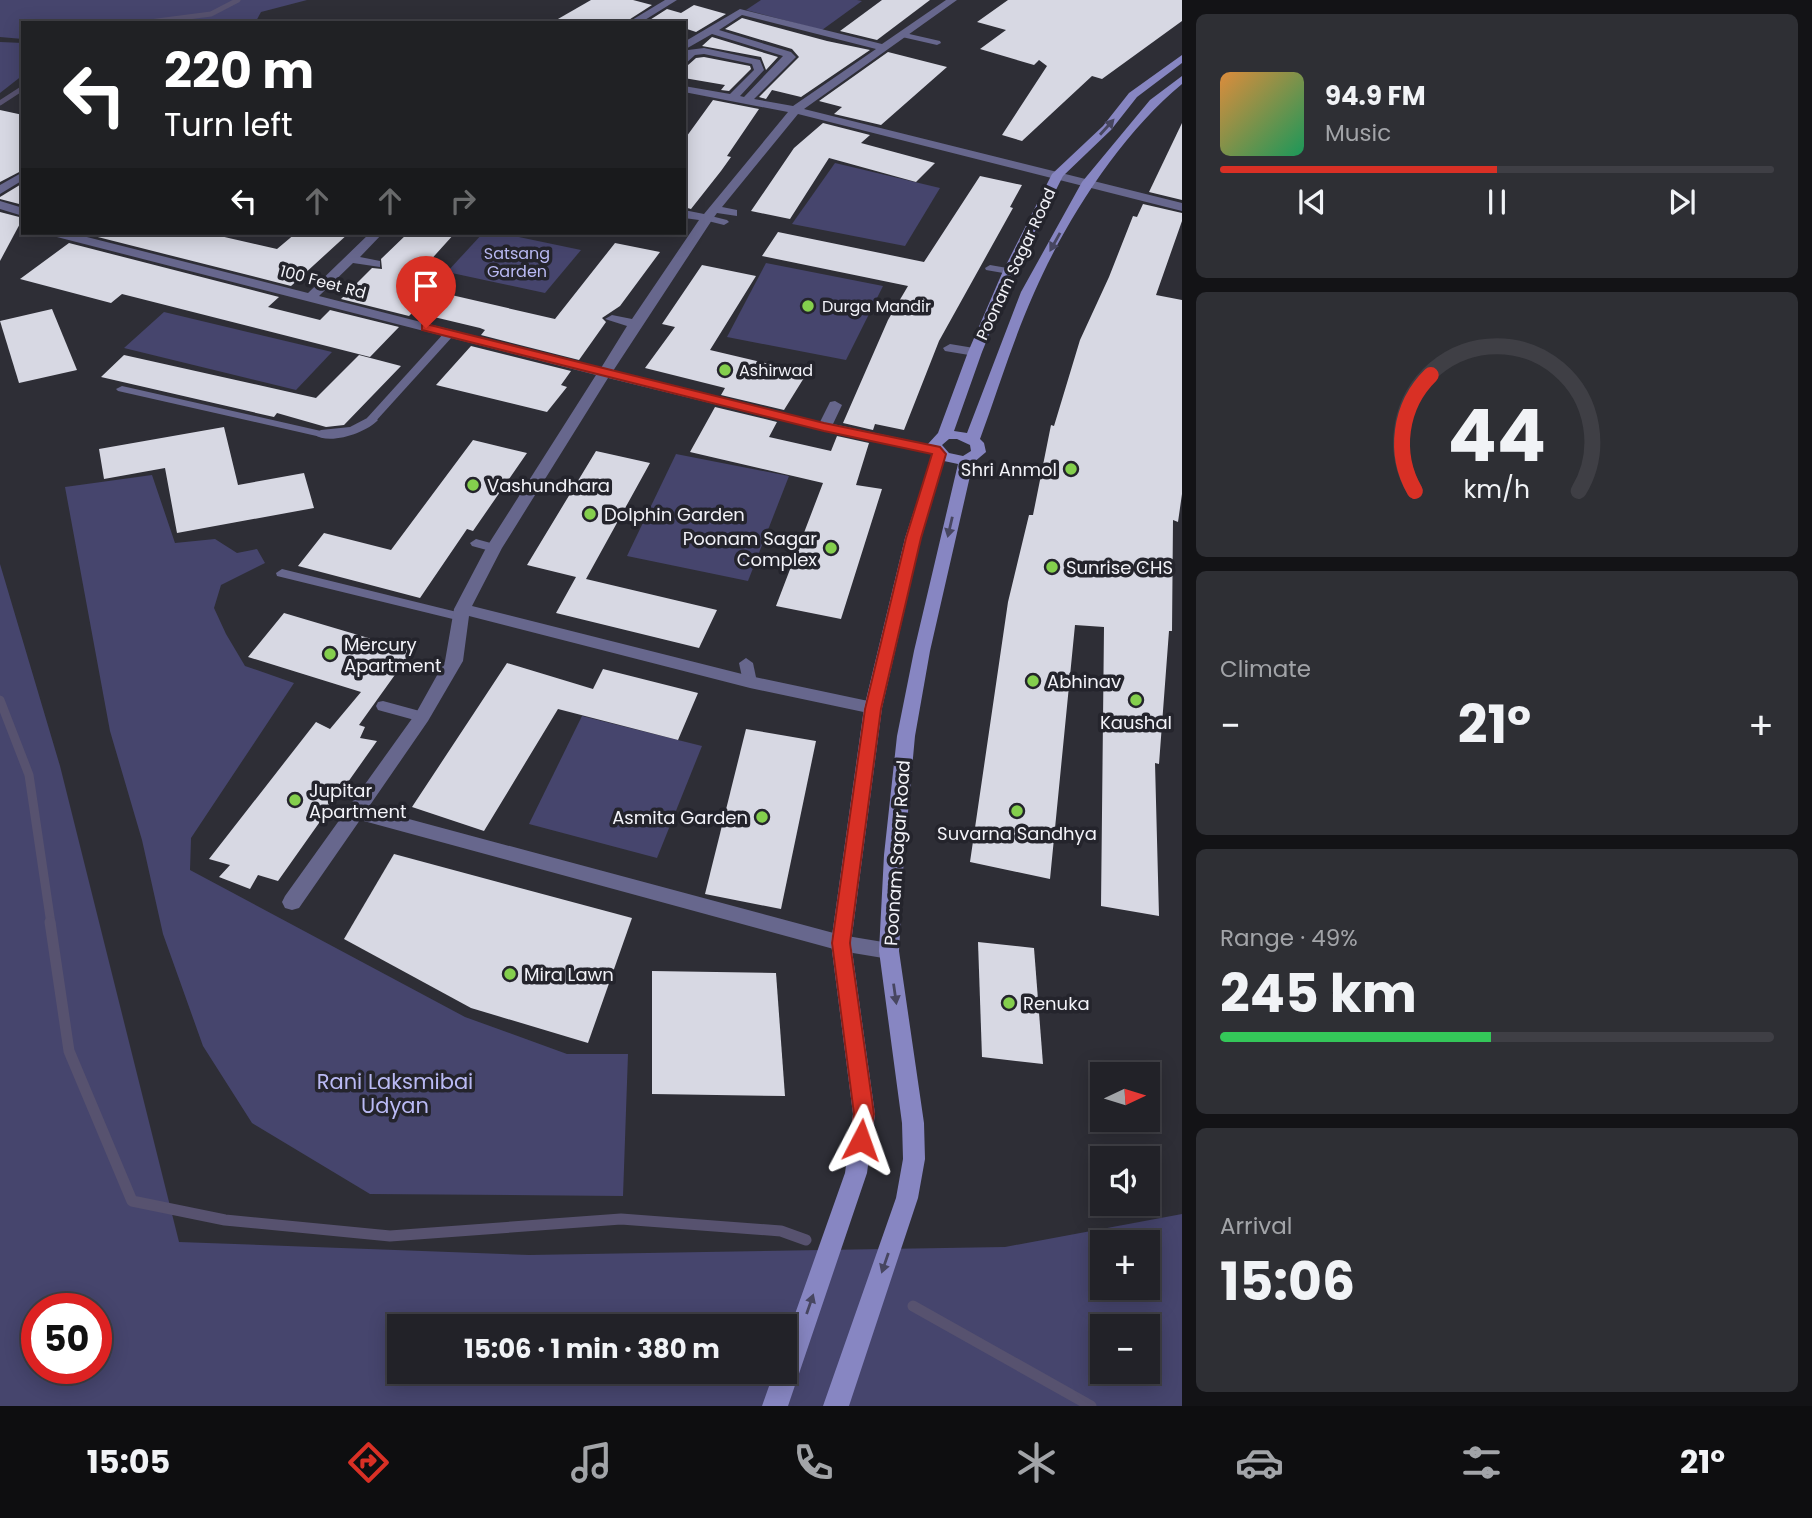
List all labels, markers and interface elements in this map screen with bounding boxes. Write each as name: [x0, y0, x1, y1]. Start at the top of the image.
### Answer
text: 220 m: [164, 37, 314, 105]
icon: left: [49, 49, 140, 140]
text: 94.9 FM: [1325, 78, 1426, 114]
text: Turn left: [164, 102, 293, 147]
text: Music: [1325, 117, 1391, 149]
one-way arrow: [1099, 118, 1114, 135]
icon: left: [225, 182, 263, 220]
icon: ahead: [298, 182, 336, 220]
icon: ahead: [371, 182, 409, 220]
icon: right: [444, 182, 482, 220]
icon: previous: [1293, 183, 1331, 221]
icon: pause: [1478, 183, 1516, 221]
icon: next: [1663, 183, 1701, 221]
street label: Poonam Sagar Road: [971, 184, 1061, 344]
one-way arrow: [1049, 232, 1061, 252]
park label: Satsang Garden: [484, 242, 550, 283]
pin: [396, 256, 456, 328]
street label: 100 Feet Rd: [278, 259, 368, 305]
icon: arrive: [407, 267, 445, 305]
place label: Durga Mandir: [822, 295, 931, 318]
marker: Durga Mandir: [800, 298, 816, 314]
place label: Ashirwad: [739, 359, 813, 382]
marker: Ashirwad: [717, 362, 733, 378]
text: 44: [1448, 385, 1546, 486]
place label: Shri Anmol: [961, 457, 1057, 482]
marker: Shri Anmol: [1063, 461, 1079, 477]
text: km/h: [1464, 471, 1530, 506]
place label: Vashundhara: [487, 473, 610, 498]
marker: Vashundhara: [465, 477, 481, 493]
place label: Dolphin Garden: [604, 502, 745, 527]
marker: Dolphin Garden: [582, 506, 598, 522]
one-way arrow: [945, 516, 956, 538]
place label: Poonam Sagar Complex: [683, 526, 817, 572]
marker: Poonam Sagar Complex: [823, 540, 839, 556]
place label: Sunrise CHS: [1066, 555, 1173, 580]
marker: Sunrise CHS: [1044, 559, 1060, 575]
place label: Mercury Apartment: [344, 632, 442, 678]
marker: Mercury Apartment: [322, 646, 338, 662]
text: Climate: [1220, 653, 1311, 685]
place label: Abhinav: [1047, 669, 1121, 694]
marker: Abhinav: [1025, 673, 1041, 689]
text: 21°: [1458, 688, 1531, 761]
marker: Kaushal: [1128, 692, 1144, 708]
text: −: [1220, 699, 1241, 752]
text: +: [1748, 699, 1774, 752]
place label: Kaushal: [1100, 710, 1172, 735]
street label: Poonam Sagar Road: [878, 759, 916, 947]
place label: Jupitar Apartment: [309, 778, 407, 824]
marker: Jupitar Apartment: [287, 792, 303, 808]
marker: Suvarna Sandhya: [1009, 803, 1025, 819]
place label: Asmita Garden: [612, 805, 748, 830]
marker: Asmita Garden: [754, 809, 770, 825]
place label: Suvarna Sandhya: [937, 821, 1097, 846]
text: Range · 49%: [1220, 922, 1358, 954]
text: 245 km: [1220, 957, 1417, 1030]
place label: Mira Lawn: [524, 962, 614, 987]
marker: Mira Lawn: [502, 966, 518, 982]
one-way arrow: [890, 983, 901, 1005]
place label: Renuka: [1023, 991, 1090, 1016]
marker: Renuka: [1001, 995, 1017, 1011]
north arrow: [1090, 1062, 1160, 1132]
map controls: [1090, 1062, 1160, 1384]
park label: Rani Laksmibai Udyan: [317, 1067, 473, 1120]
position arrow: [824, 1103, 898, 1177]
button: sound: [1090, 1146, 1160, 1216]
text: Arrival: [1220, 1210, 1292, 1242]
button: +: [1090, 1230, 1160, 1300]
text: 15:06: [1220, 1245, 1355, 1318]
one-way arrow: [879, 1253, 890, 1274]
speed limit sign: 50: [21, 1293, 112, 1384]
one-way arrow: [805, 1294, 816, 1315]
button: −: [1090, 1314, 1160, 1384]
text: 15:06 · 1 min · 380 m: [464, 1331, 720, 1367]
icon: directions: [344, 1438, 393, 1487]
icon: music: [567, 1438, 616, 1487]
icon: phone: [789, 1438, 838, 1487]
icon: climate: [1012, 1438, 1061, 1487]
icon: car: [1235, 1438, 1284, 1487]
icon: filters: [1457, 1438, 1506, 1487]
text: 15:05: [87, 1439, 170, 1484]
text: 21°: [1680, 1439, 1725, 1484]

